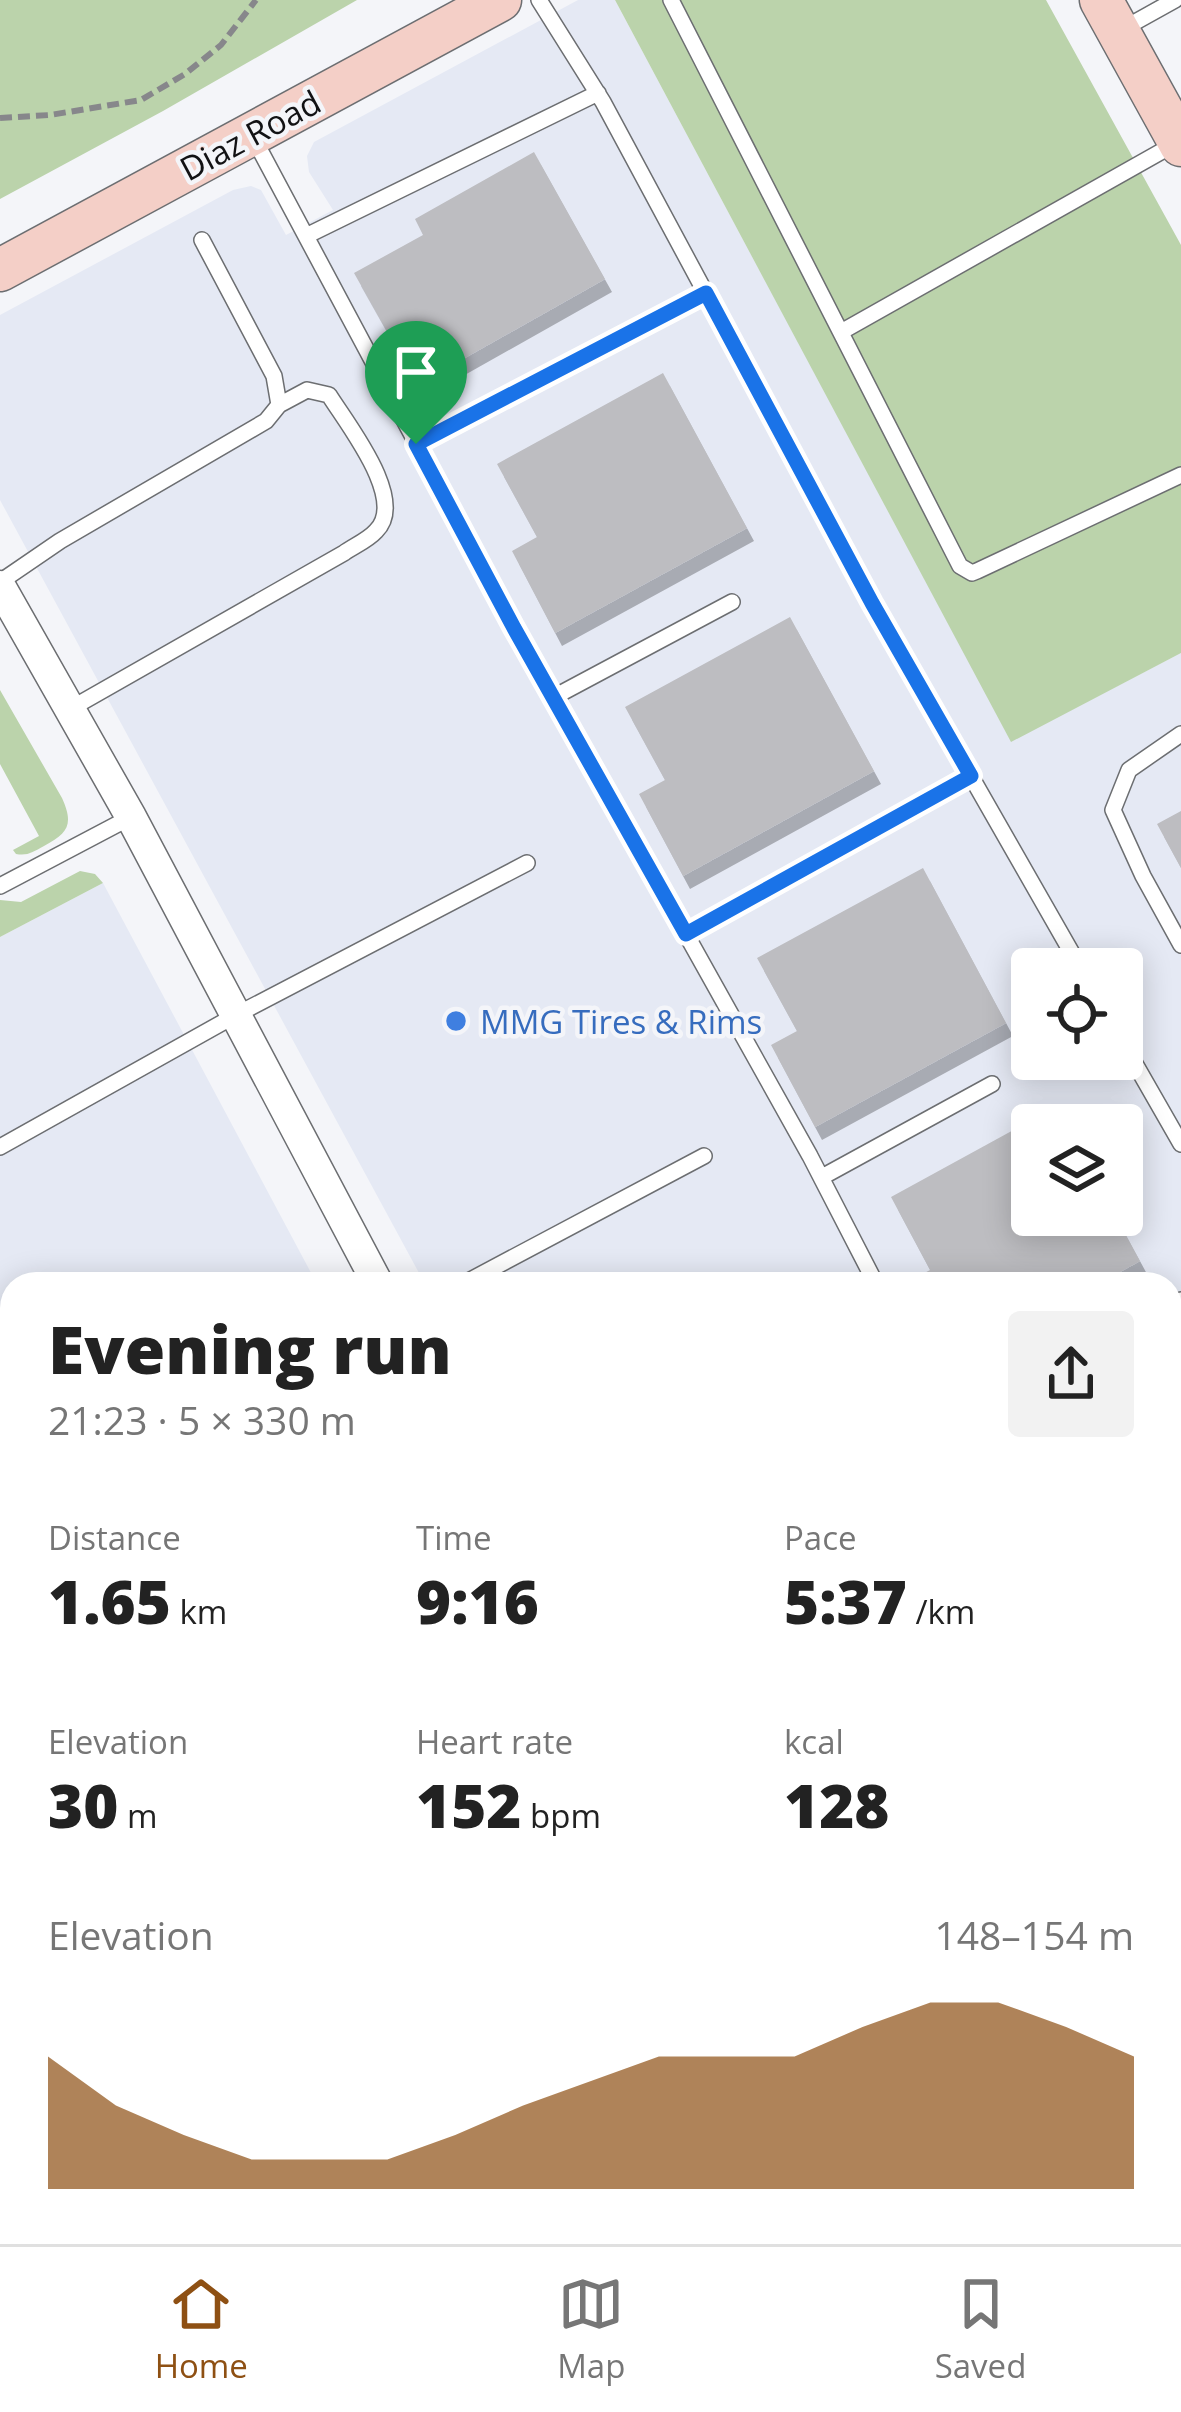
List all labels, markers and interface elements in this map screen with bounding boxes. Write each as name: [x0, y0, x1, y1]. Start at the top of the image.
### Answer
street label: Diaz Road: [172, 79, 328, 191]
pin: [365, 321, 467, 444]
icon: arrive: [383, 339, 449, 405]
map controls: [1011, 948, 1143, 1236]
button: locate: [1011, 948, 1143, 1080]
place label: MMG Tires & Rims: [480, 999, 762, 1044]
marker: MMG Tires & Rims: [443, 1008, 469, 1034]
button: layers: [1011, 1104, 1143, 1236]
text: Evening run: [48, 1303, 452, 1393]
button: share: [1008, 1311, 1134, 1437]
text: 21:23 · 5 × 330 m: [48, 1393, 356, 1446]
text: Distance: [48, 1515, 181, 1560]
text: Time: [416, 1515, 492, 1560]
text: Pace: [784, 1515, 857, 1560]
text: 1.65: [48, 1560, 171, 1642]
text: 9:16: [416, 1560, 539, 1642]
text: 5:37: [784, 1560, 907, 1642]
text: km: [171, 1589, 227, 1634]
text: /km: [907, 1589, 975, 1634]
text: Elevation: [48, 1719, 188, 1764]
text: Heart rate: [416, 1719, 573, 1764]
text: kcal: [784, 1719, 844, 1764]
text: 30: [48, 1764, 118, 1846]
text: 152: [416, 1764, 521, 1846]
text: 128: [784, 1764, 889, 1846]
text: m: [118, 1793, 157, 1838]
text: bpm: [521, 1793, 601, 1838]
text: Elevation: [48, 1908, 214, 1961]
text: 148–154 m: [934, 1908, 1134, 1961]
tab: Home: [155, 2271, 248, 2388]
tab: Map: [557, 2271, 625, 2388]
tab: Saved: [935, 2271, 1026, 2388]

